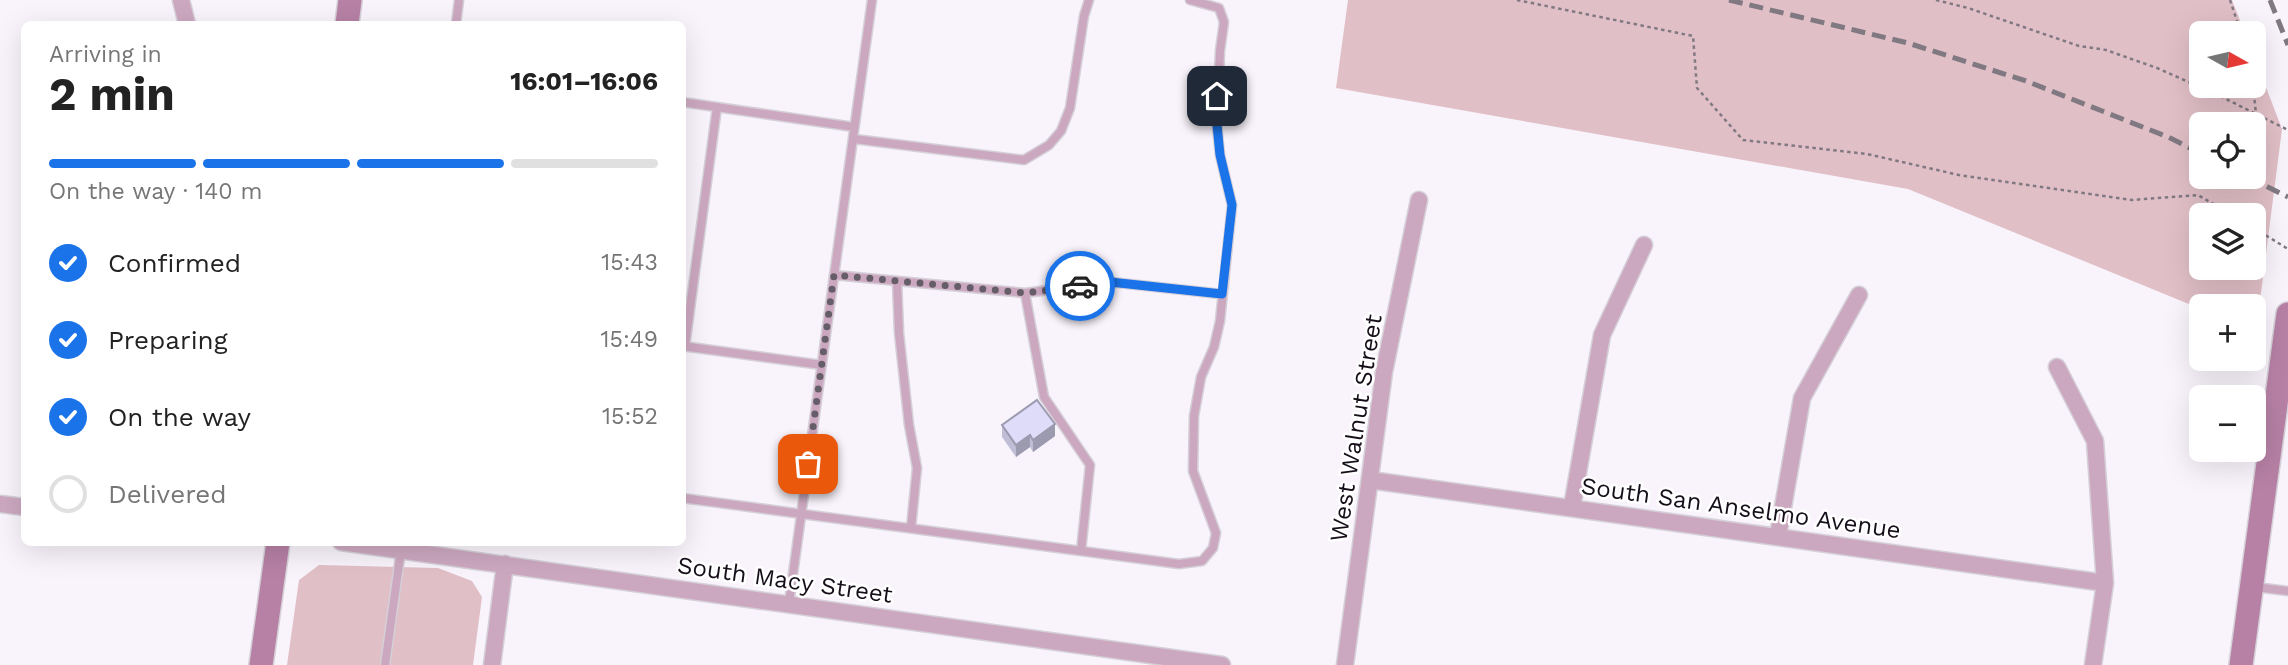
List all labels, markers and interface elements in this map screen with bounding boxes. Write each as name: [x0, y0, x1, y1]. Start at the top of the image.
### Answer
north arrow: [2189, 21, 2266, 98]
map controls: [2189, 21, 2266, 462]
text: Arriving in: [49, 41, 162, 68]
text: 16:01–16:06: [510, 66, 658, 96]
pin: [1187, 66, 1247, 126]
text: 2 min: [49, 67, 175, 121]
icon: home: [1198, 77, 1236, 115]
button: locate: [2189, 112, 2266, 189]
text: On the way · 140 m: [49, 178, 262, 205]
button: layers: [2189, 203, 2266, 280]
icon: check: [49, 244, 87, 282]
text: Confirmed: [108, 248, 241, 278]
text: 15:43: [601, 249, 658, 276]
courier: [1045, 251, 1115, 321]
icon: car: [1061, 267, 1099, 305]
button: +: [2189, 294, 2266, 371]
street label: West Walnut Street: [1324, 312, 1388, 544]
icon: check: [49, 321, 87, 359]
text: Preparing: [108, 325, 228, 355]
text: 15:49: [601, 326, 658, 353]
button: −: [2189, 385, 2266, 462]
icon: check: [49, 398, 87, 436]
text: On the way: [108, 402, 251, 432]
text: 15:52: [602, 403, 658, 430]
pin: [778, 434, 838, 494]
icon: bag: [789, 445, 827, 483]
street label: South San Anselmo Avenue: [1579, 472, 1903, 544]
text: Delivered: [108, 479, 227, 509]
street label: South Macy Street: [676, 551, 894, 609]

